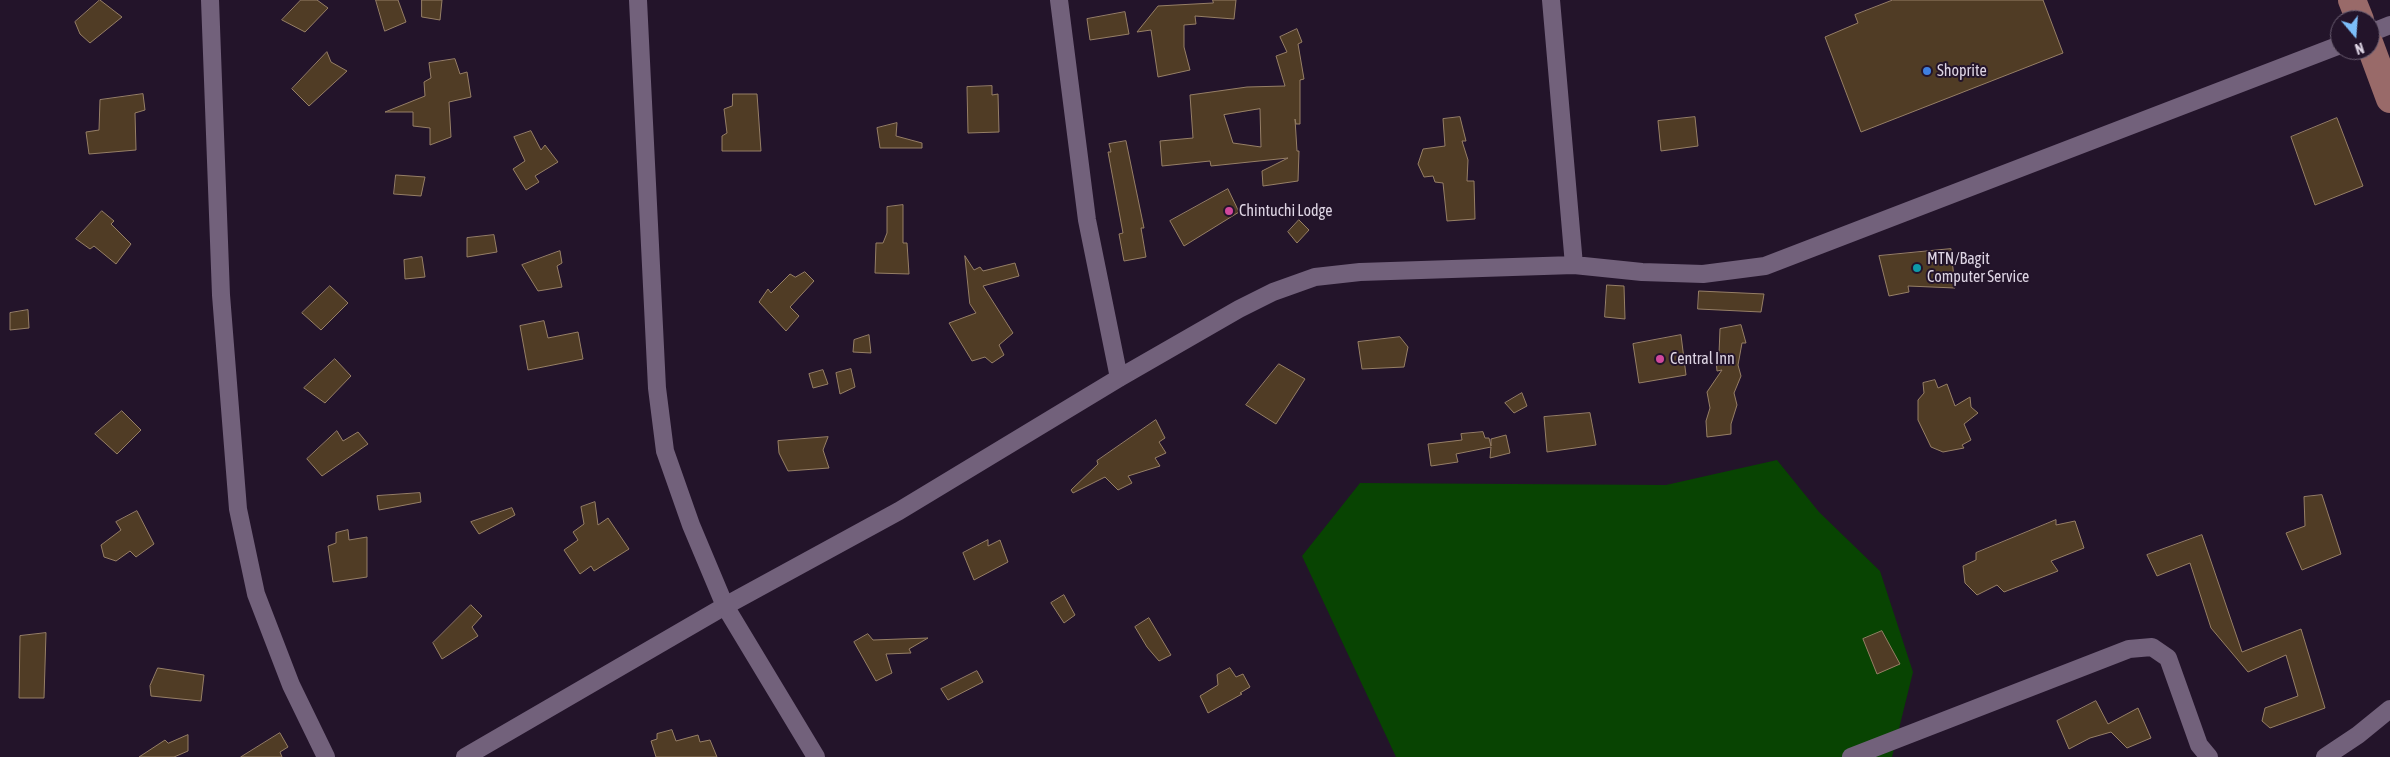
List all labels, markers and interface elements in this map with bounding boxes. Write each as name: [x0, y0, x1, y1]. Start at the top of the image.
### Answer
north arrow: [2330, 10, 2380, 60]
text: N: [2353, 39, 2366, 57]
place label: Shoprite: [1937, 61, 1987, 81]
marker: Shoprite: [1921, 65, 1933, 77]
place label: Chintuchi Lodge: [1239, 201, 1332, 221]
marker: Chintuchi Lodge: [1223, 205, 1235, 217]
place label: MTN/Bagit Computer Service: [1927, 249, 2029, 287]
marker: MTN/Bagit Computer Service: [1911, 262, 1923, 274]
place label: Central Inn: [1670, 349, 1735, 369]
marker: Central Inn: [1654, 353, 1666, 365]

